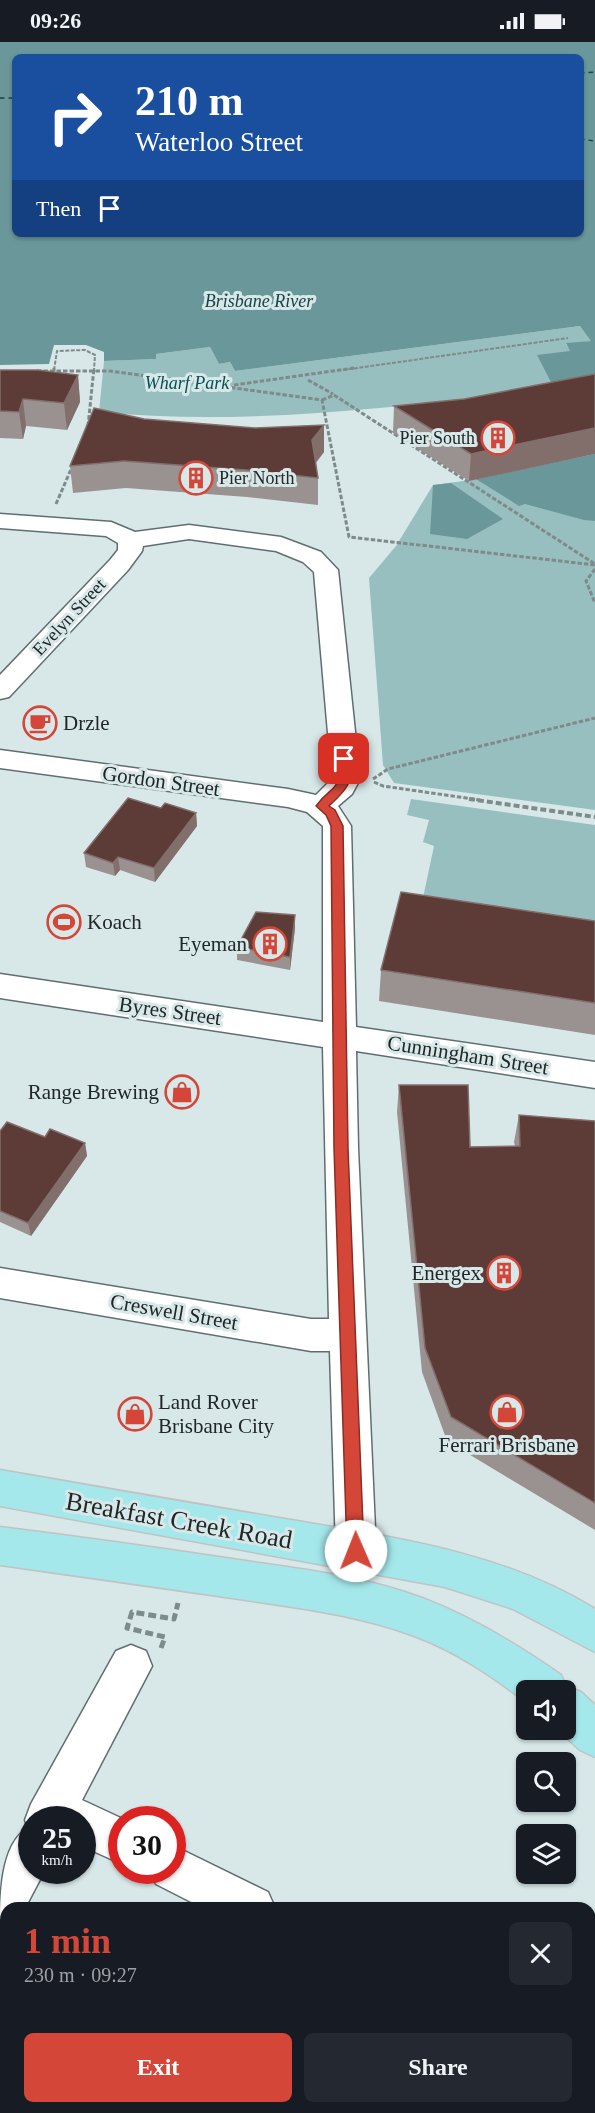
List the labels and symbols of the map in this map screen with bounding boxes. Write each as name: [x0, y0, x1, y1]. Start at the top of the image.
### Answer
water label: Brisbane River: [205, 291, 314, 311]
park label: Wharf Park: [145, 373, 230, 393]
building icon: Pier South: [480, 420, 516, 456]
place label: Pier South: [399, 428, 475, 448]
building icon: Pier North: [178, 460, 214, 496]
place label: Pier North: [219, 468, 295, 488]
street label: Evelyn Street: [28, 575, 110, 659]
cafe icon: Drzle: [22, 705, 58, 741]
place label: Drzle: [63, 711, 110, 735]
pin: [318, 733, 369, 784]
street label: Gordon Street: [101, 761, 221, 801]
sports icon: Koach: [46, 904, 82, 940]
place label: Koach: [87, 910, 142, 934]
building icon: Eyeman: [252, 926, 288, 962]
place label: Eyeman: [178, 932, 247, 956]
street label: Byres Street: [117, 992, 223, 1030]
street label: Cunningham Street: [386, 1030, 550, 1080]
shop icon: Range Brewing: [164, 1074, 200, 1110]
place label: Range Brewing: [28, 1080, 159, 1104]
building icon: Energex: [486, 1255, 522, 1291]
place label: Energex: [411, 1261, 481, 1285]
street label: Creswell Street: [108, 1289, 240, 1335]
place label: Land Rover Brisbane City: [158, 1390, 275, 1438]
shop icon: Ferrari Brisbane: [489, 1394, 525, 1430]
shop icon: Land Rover Brisbane City: [117, 1396, 153, 1432]
place label: Ferrari Brisbane: [438, 1433, 576, 1457]
street label: Breakfast Creek Road: [63, 1486, 294, 1555]
position arrow: [324, 1519, 388, 1583]
speed limit sign: 30: [108, 1806, 186, 1884]

